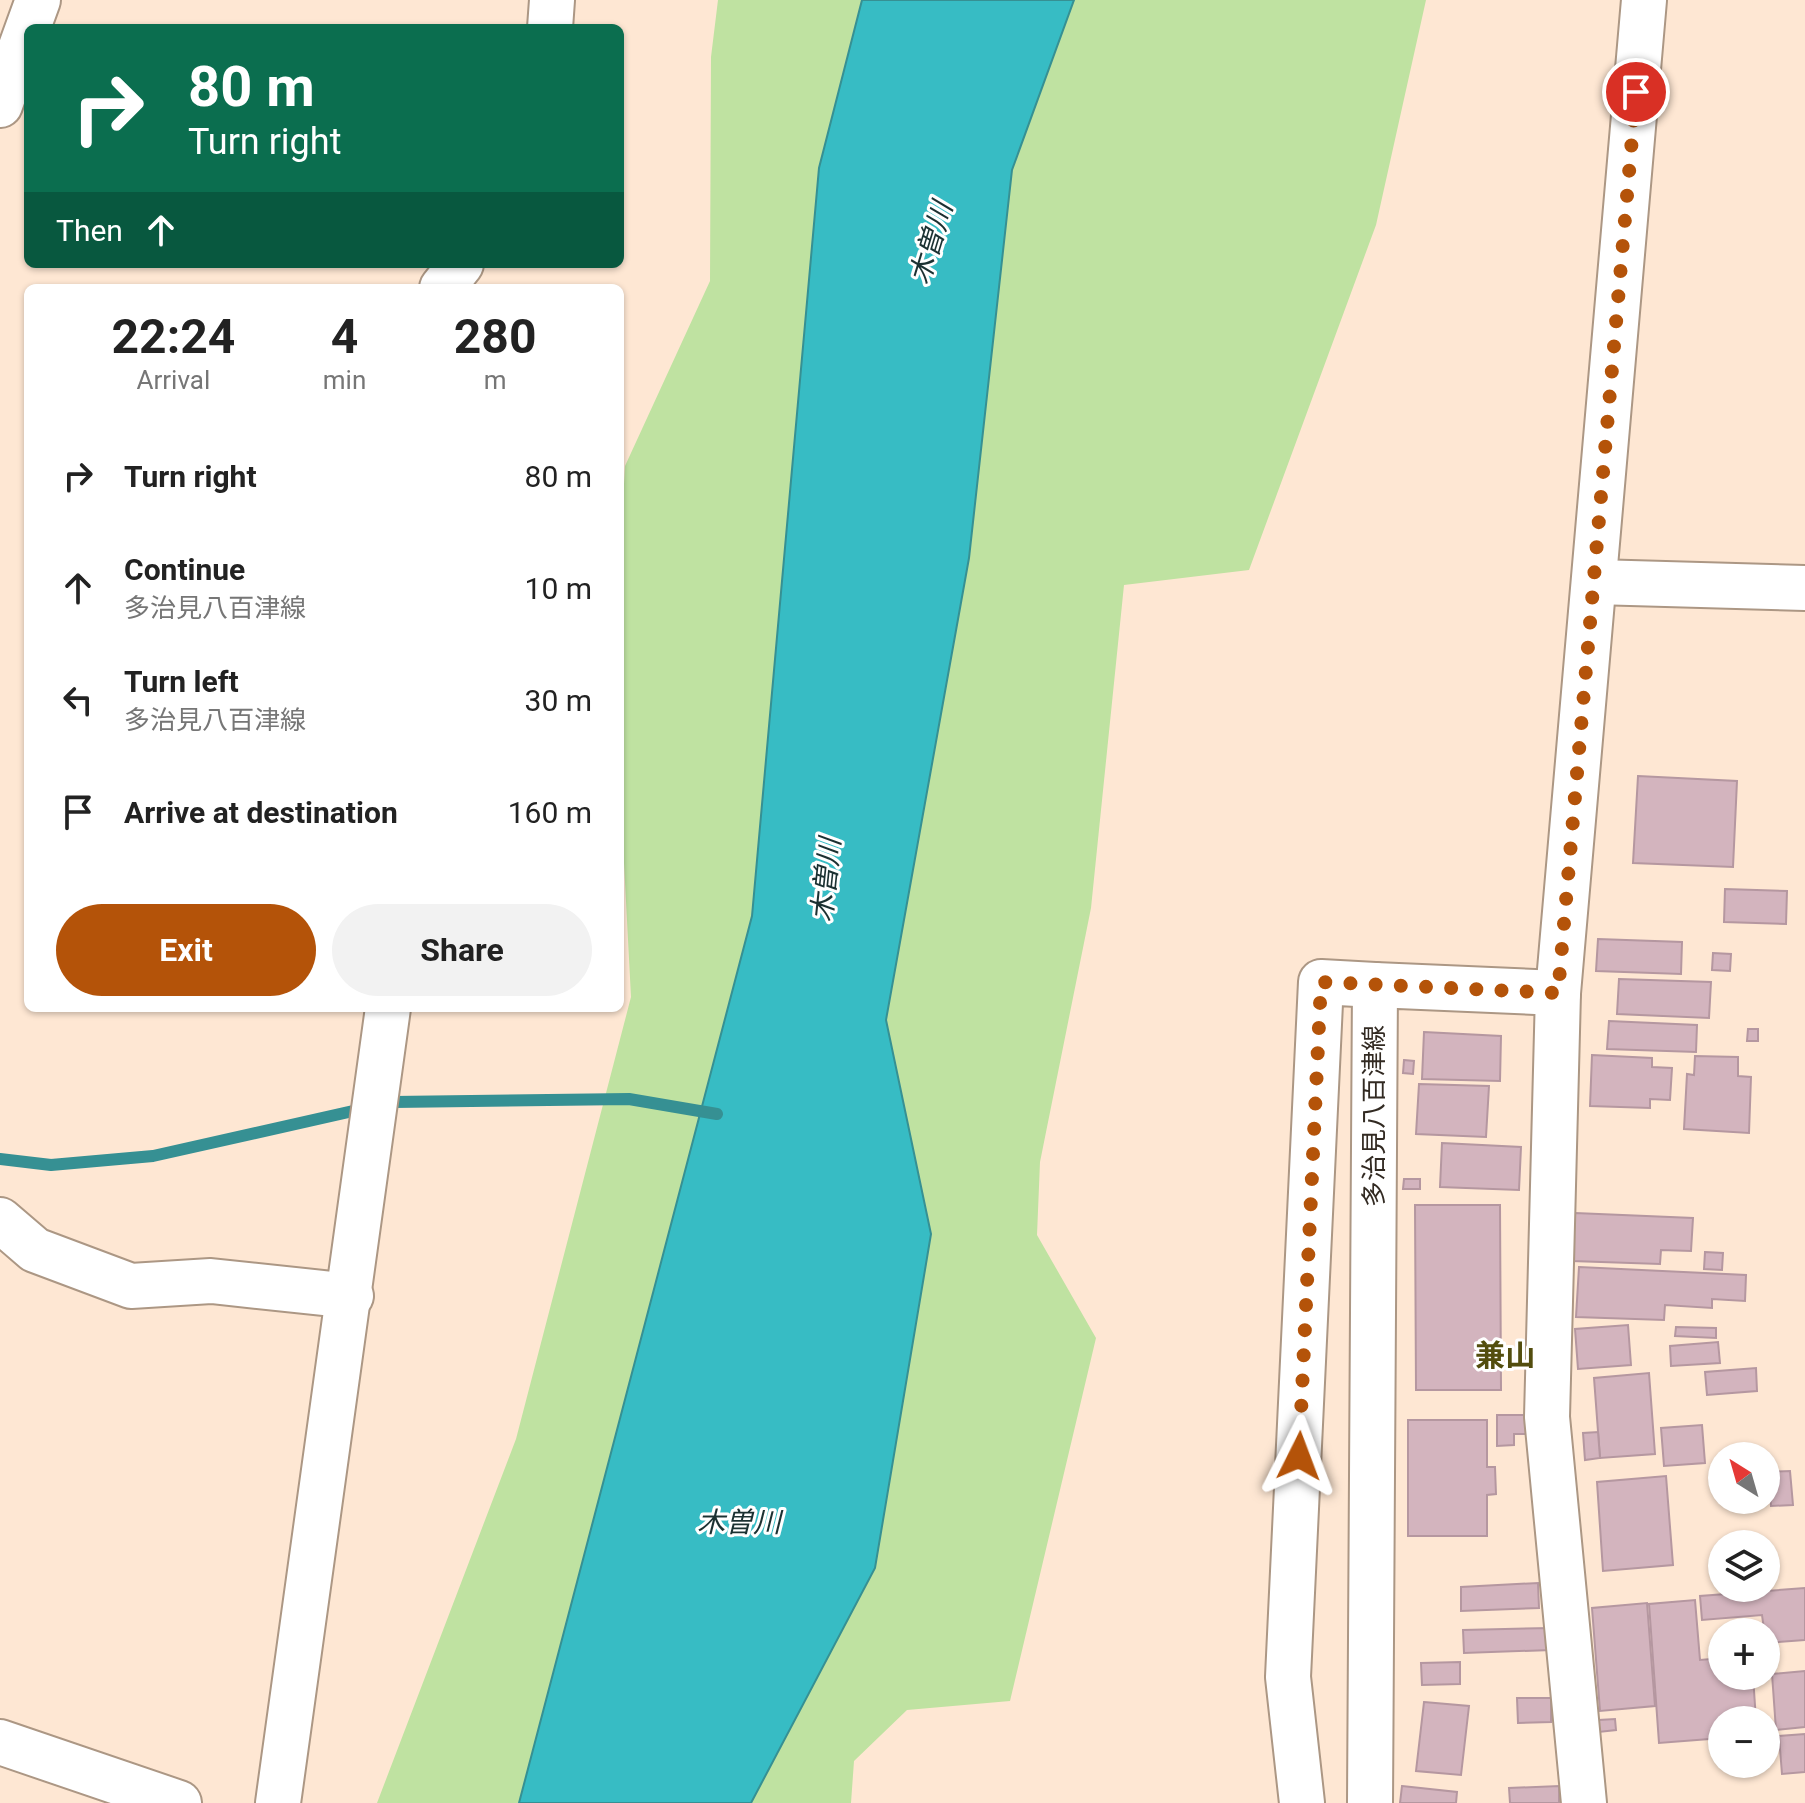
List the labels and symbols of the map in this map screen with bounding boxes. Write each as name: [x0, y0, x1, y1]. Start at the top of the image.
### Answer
pin: [1602, 58, 1670, 126]
water label: 木曽川: [903, 195, 960, 288]
water label: 木曽川: [805, 834, 847, 924]
street label: 多治見八百津線: [1359, 1025, 1389, 1207]
district label: 兼山: [1475, 1338, 1535, 1373]
position arrow: [1257, 1414, 1341, 1498]
north arrow: [1708, 1442, 1780, 1514]
water label: 木曽川: [697, 1506, 784, 1539]

